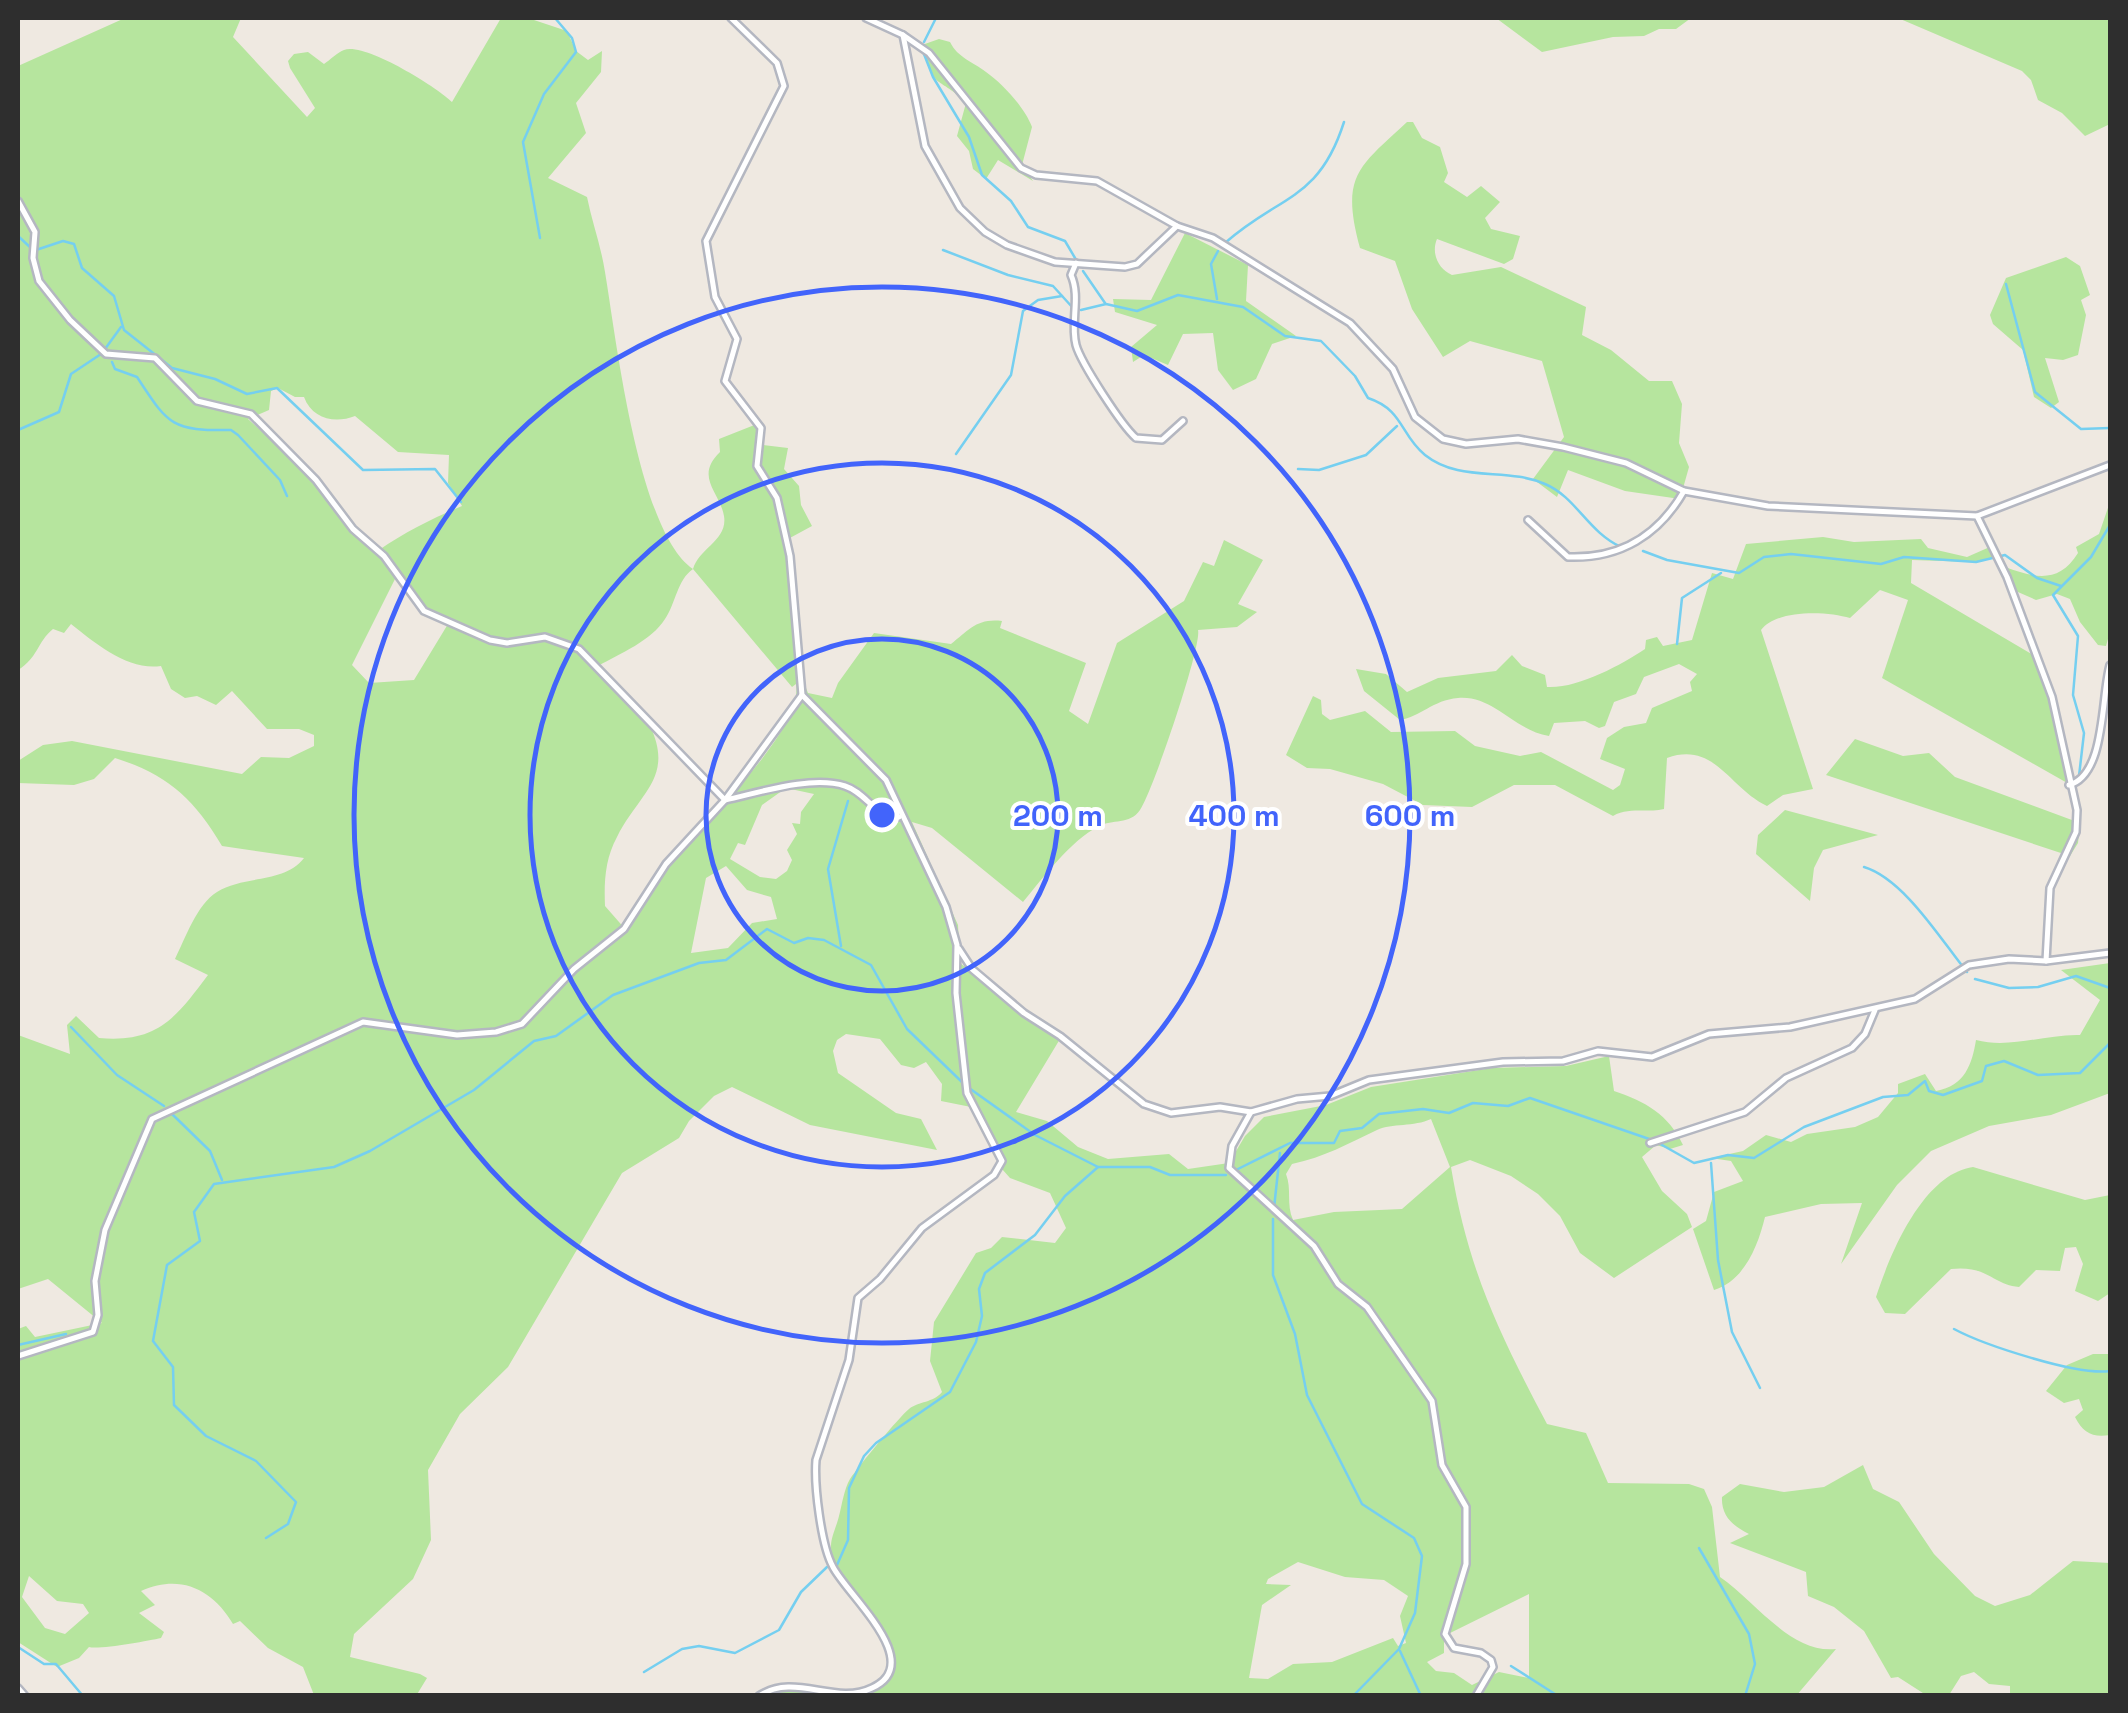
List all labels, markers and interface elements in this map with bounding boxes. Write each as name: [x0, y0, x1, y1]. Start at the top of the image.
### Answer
text: 200 m: [1013, 796, 1103, 835]
text: 400 m: [1188, 796, 1280, 835]
text: 600 m: [1365, 796, 1455, 835]
centre of rings: [864, 797, 900, 833]

